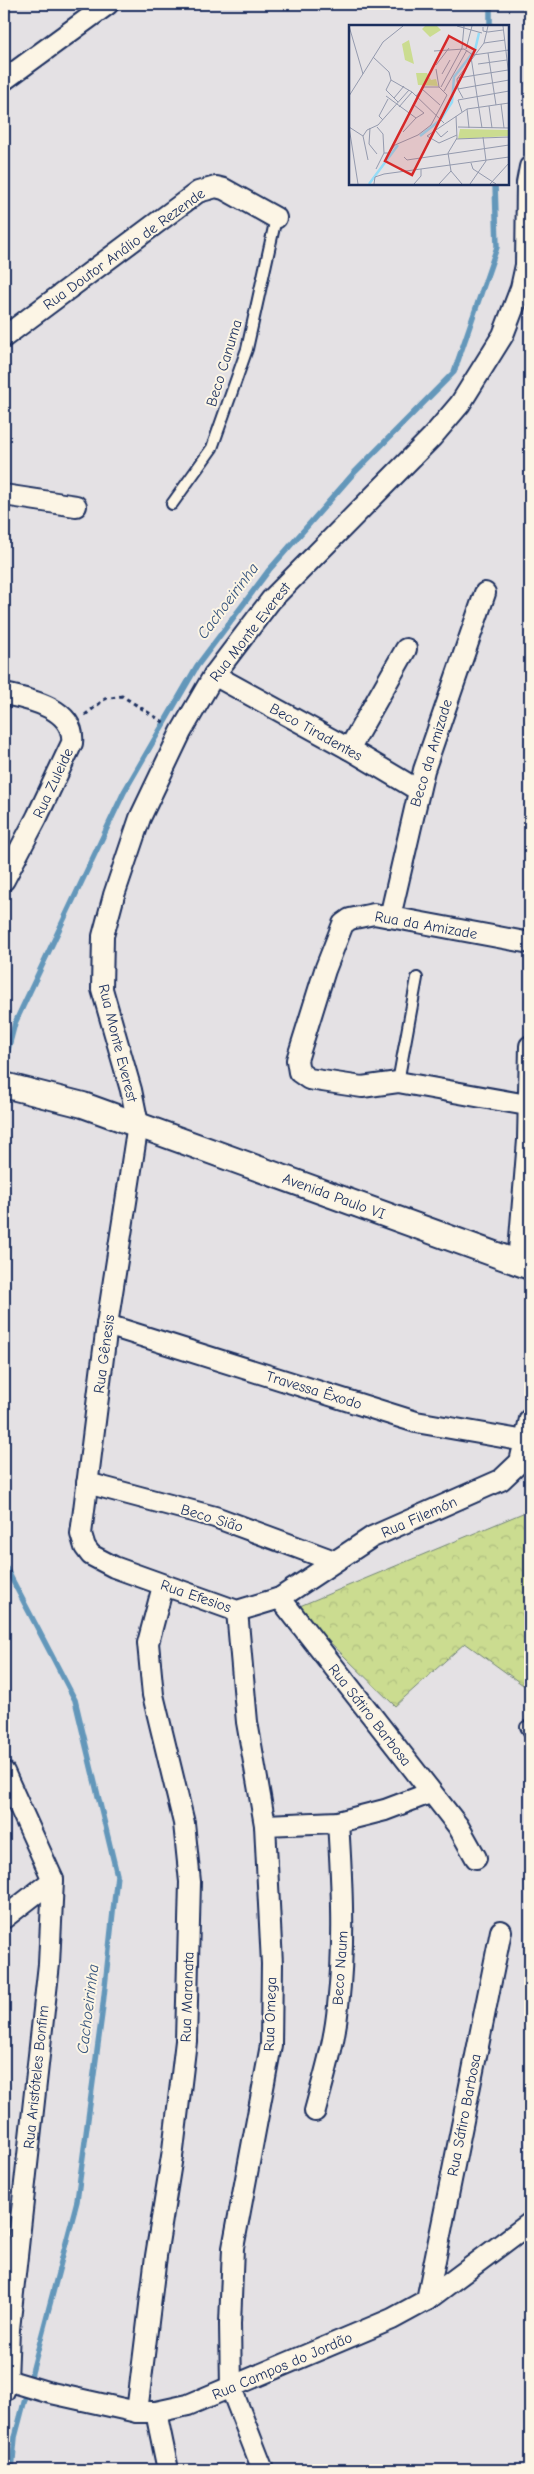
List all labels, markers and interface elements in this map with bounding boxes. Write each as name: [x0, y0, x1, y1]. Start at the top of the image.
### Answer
inset map: [349, 25, 509, 185]
street label: Rua Doutor Análio de Rezende: [40, 184, 209, 314]
street label: Beco Canuma: [202, 317, 246, 409]
water label: Cachoeirinha: [194, 560, 262, 642]
street label: Rua Monte Everest: [206, 578, 295, 685]
street label: Beco da Amizade: [406, 697, 456, 809]
street label: Beco Tiradentes: [267, 699, 365, 765]
street label: Rua Zuleide: [29, 745, 77, 821]
street label: Rua da Amizade: [373, 907, 479, 943]
street label: Rua Monte Everest: [95, 982, 142, 1104]
street label: Avenida Paulo VI: [280, 1169, 388, 1223]
street label: Rua Gênesis: [90, 1313, 118, 1395]
street label: Travessa Êxodo: [264, 1366, 365, 1413]
street label: Rua Filemón: [378, 1492, 460, 1542]
street label: Beco Sião: [179, 1500, 245, 1536]
street label: Rua Efesios: [158, 1576, 234, 1616]
street label: Rua Sátiro Barbosa: [325, 1660, 415, 1770]
street label: Beco Naum: [328, 1930, 352, 2006]
street label: Rua Maranata: [176, 1951, 198, 2043]
water label: Cachoeirinha: [74, 1963, 102, 2055]
street label: Rua Omega: [260, 1976, 280, 2052]
street label: Rua Aristóteles Bonfim: [20, 2004, 52, 2150]
street label: Rua Sátiro Barbosa: [443, 2052, 485, 2178]
street label: Rua Campos do Jordão: [209, 2328, 355, 2404]

